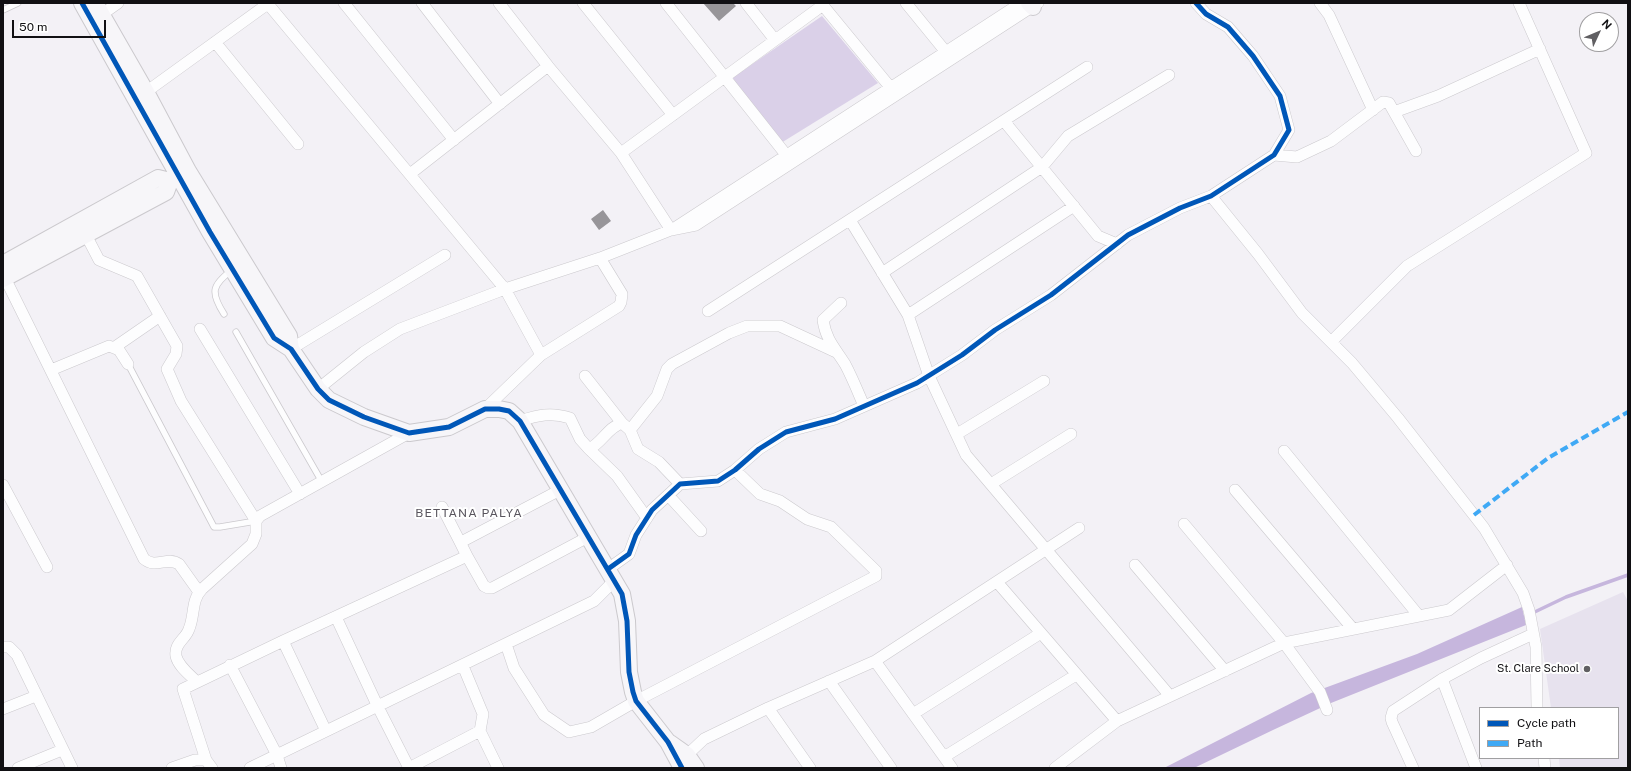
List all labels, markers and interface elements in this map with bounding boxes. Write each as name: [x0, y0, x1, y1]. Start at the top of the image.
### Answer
scale bar: [14, 12, 108, 38]
north arrow: [1579, 12, 1619, 52]
text: N: [1600, 17, 1614, 32]
text: 50 m: [19, 20, 47, 34]
district label: BETTANA PALYA: [415, 506, 523, 520]
place label: St. Clare School: [1497, 662, 1579, 676]
marker: St. Clare School: [1582, 664, 1592, 674]
legend: [1479, 707, 1619, 759]
text: Cycle path: [1517, 716, 1576, 730]
text: Path: [1517, 736, 1543, 750]

